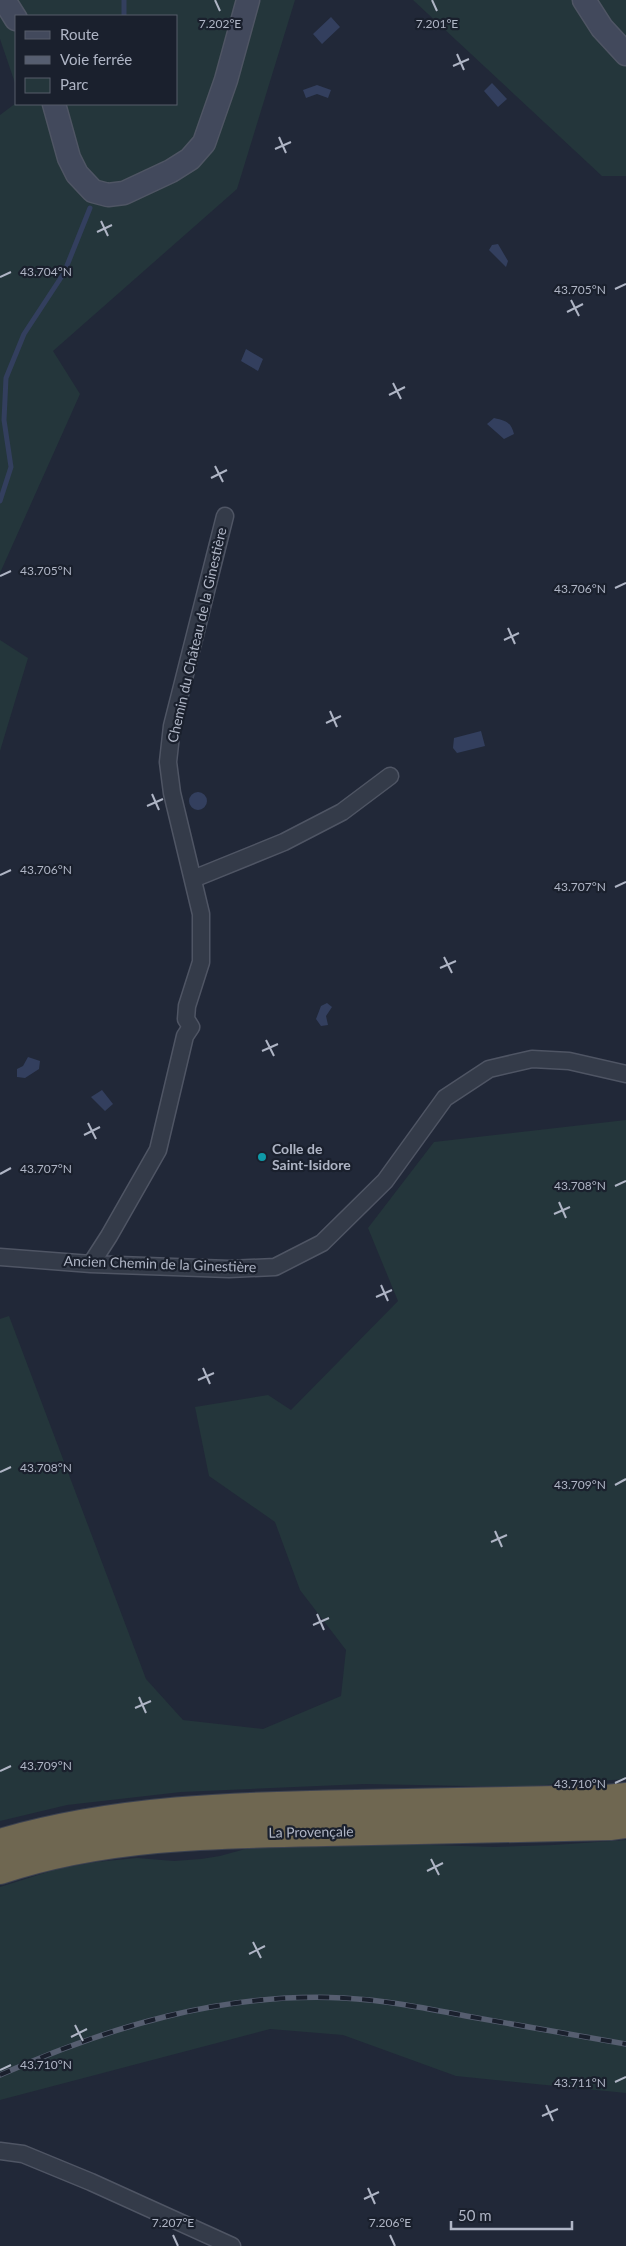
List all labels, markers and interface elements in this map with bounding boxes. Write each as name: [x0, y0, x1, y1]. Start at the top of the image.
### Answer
legend: [15, 15, 178, 105]
text: 7.202°E: [199, 16, 241, 31]
text: 7.201°E: [416, 16, 458, 31]
text: Route: [60, 25, 99, 43]
text: Voie ferrée: [60, 50, 132, 68]
text: Parc: [60, 75, 89, 93]
text: 43.704°N: [20, 264, 72, 279]
text: 43.705°N: [554, 282, 606, 297]
street label: Chemin du Château de la Ginestière: [163, 526, 230, 744]
text: 43.705°N: [20, 563, 72, 578]
text: 43.706°N: [554, 581, 606, 596]
text: 43.706°N: [20, 862, 72, 877]
text: 43.707°N: [554, 879, 606, 894]
place label: Colle de Saint-Isidore: [272, 1140, 351, 1173]
marker: Colle de Saint-Isidore: [256, 1151, 268, 1163]
text: 43.707°N: [20, 1161, 72, 1176]
text: 43.708°N: [554, 1178, 606, 1193]
street label: Ancien Chemin de la Ginestière: [63, 1252, 257, 1275]
text: 43.708°N: [20, 1460, 72, 1475]
text: 43.709°N: [554, 1477, 606, 1492]
text: 43.709°N: [20, 1758, 72, 1773]
text: 43.710°N: [554, 1776, 606, 1791]
street label: La Provençale: [268, 1822, 354, 1841]
text: 43.710°N: [20, 2057, 72, 2072]
text: 43.711°N: [554, 2075, 606, 2090]
scale bar: [451, 2198, 572, 2230]
text: 50 m: [458, 2206, 492, 2224]
text: 7.207°E: [152, 2215, 194, 2230]
text: 7.206°E: [369, 2215, 411, 2230]

